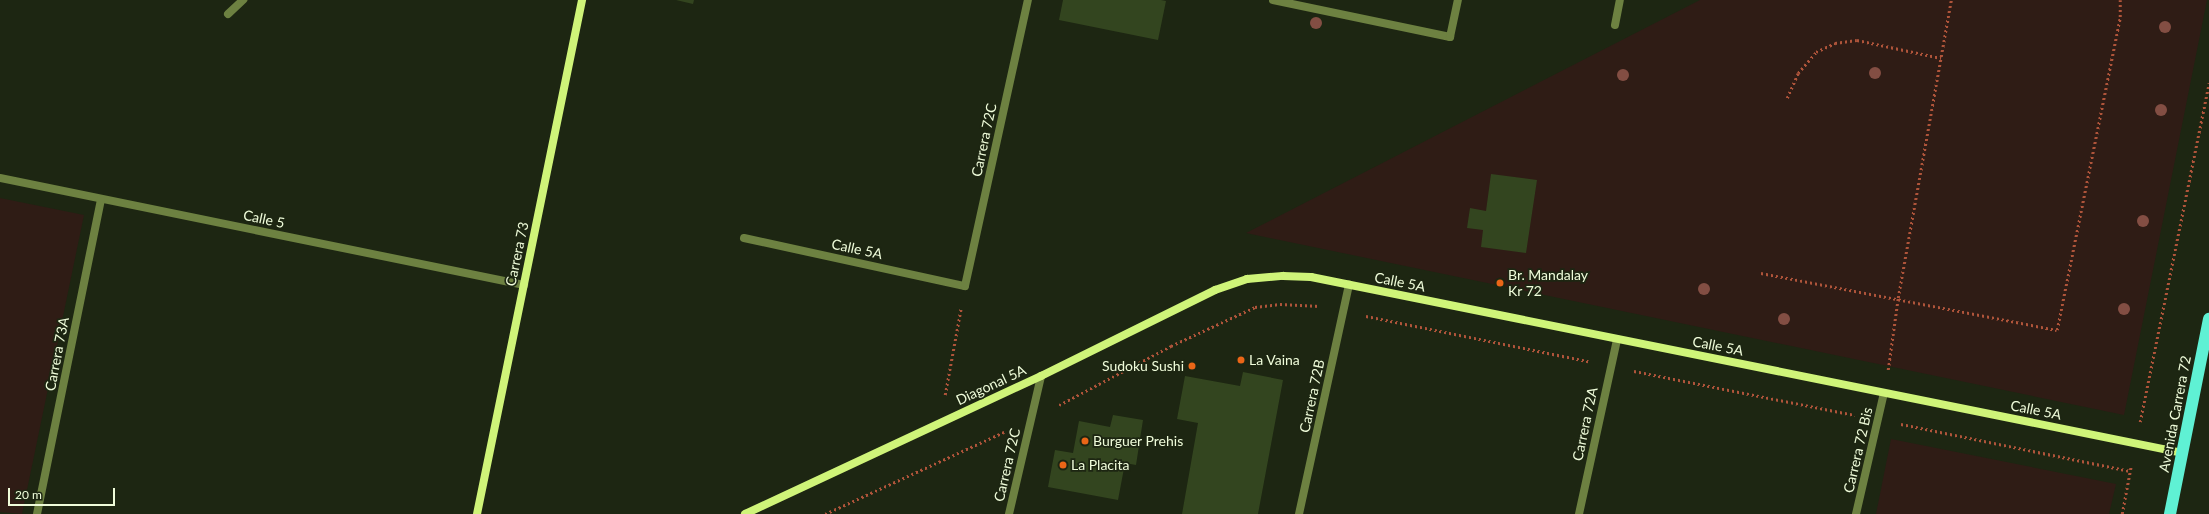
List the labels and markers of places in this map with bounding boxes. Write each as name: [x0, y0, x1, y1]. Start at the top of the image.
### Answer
place label: Br. Mandalay Kr 72: [1508, 267, 1588, 300]
marker: Br. Mandalay Kr 72: [1495, 278, 1505, 288]
place label: La Vaina: [1249, 352, 1300, 368]
marker: La Vaina: [1236, 355, 1246, 365]
place label: Sudoku Sushi: [1102, 358, 1184, 374]
marker: Sudoku Sushi: [1187, 361, 1197, 371]
place label: Burguer Prehis: [1093, 433, 1184, 449]
marker: Burguer Prehis: [1080, 436, 1090, 446]
place label: La Placita: [1071, 457, 1129, 473]
marker: La Placita: [1058, 460, 1068, 470]

